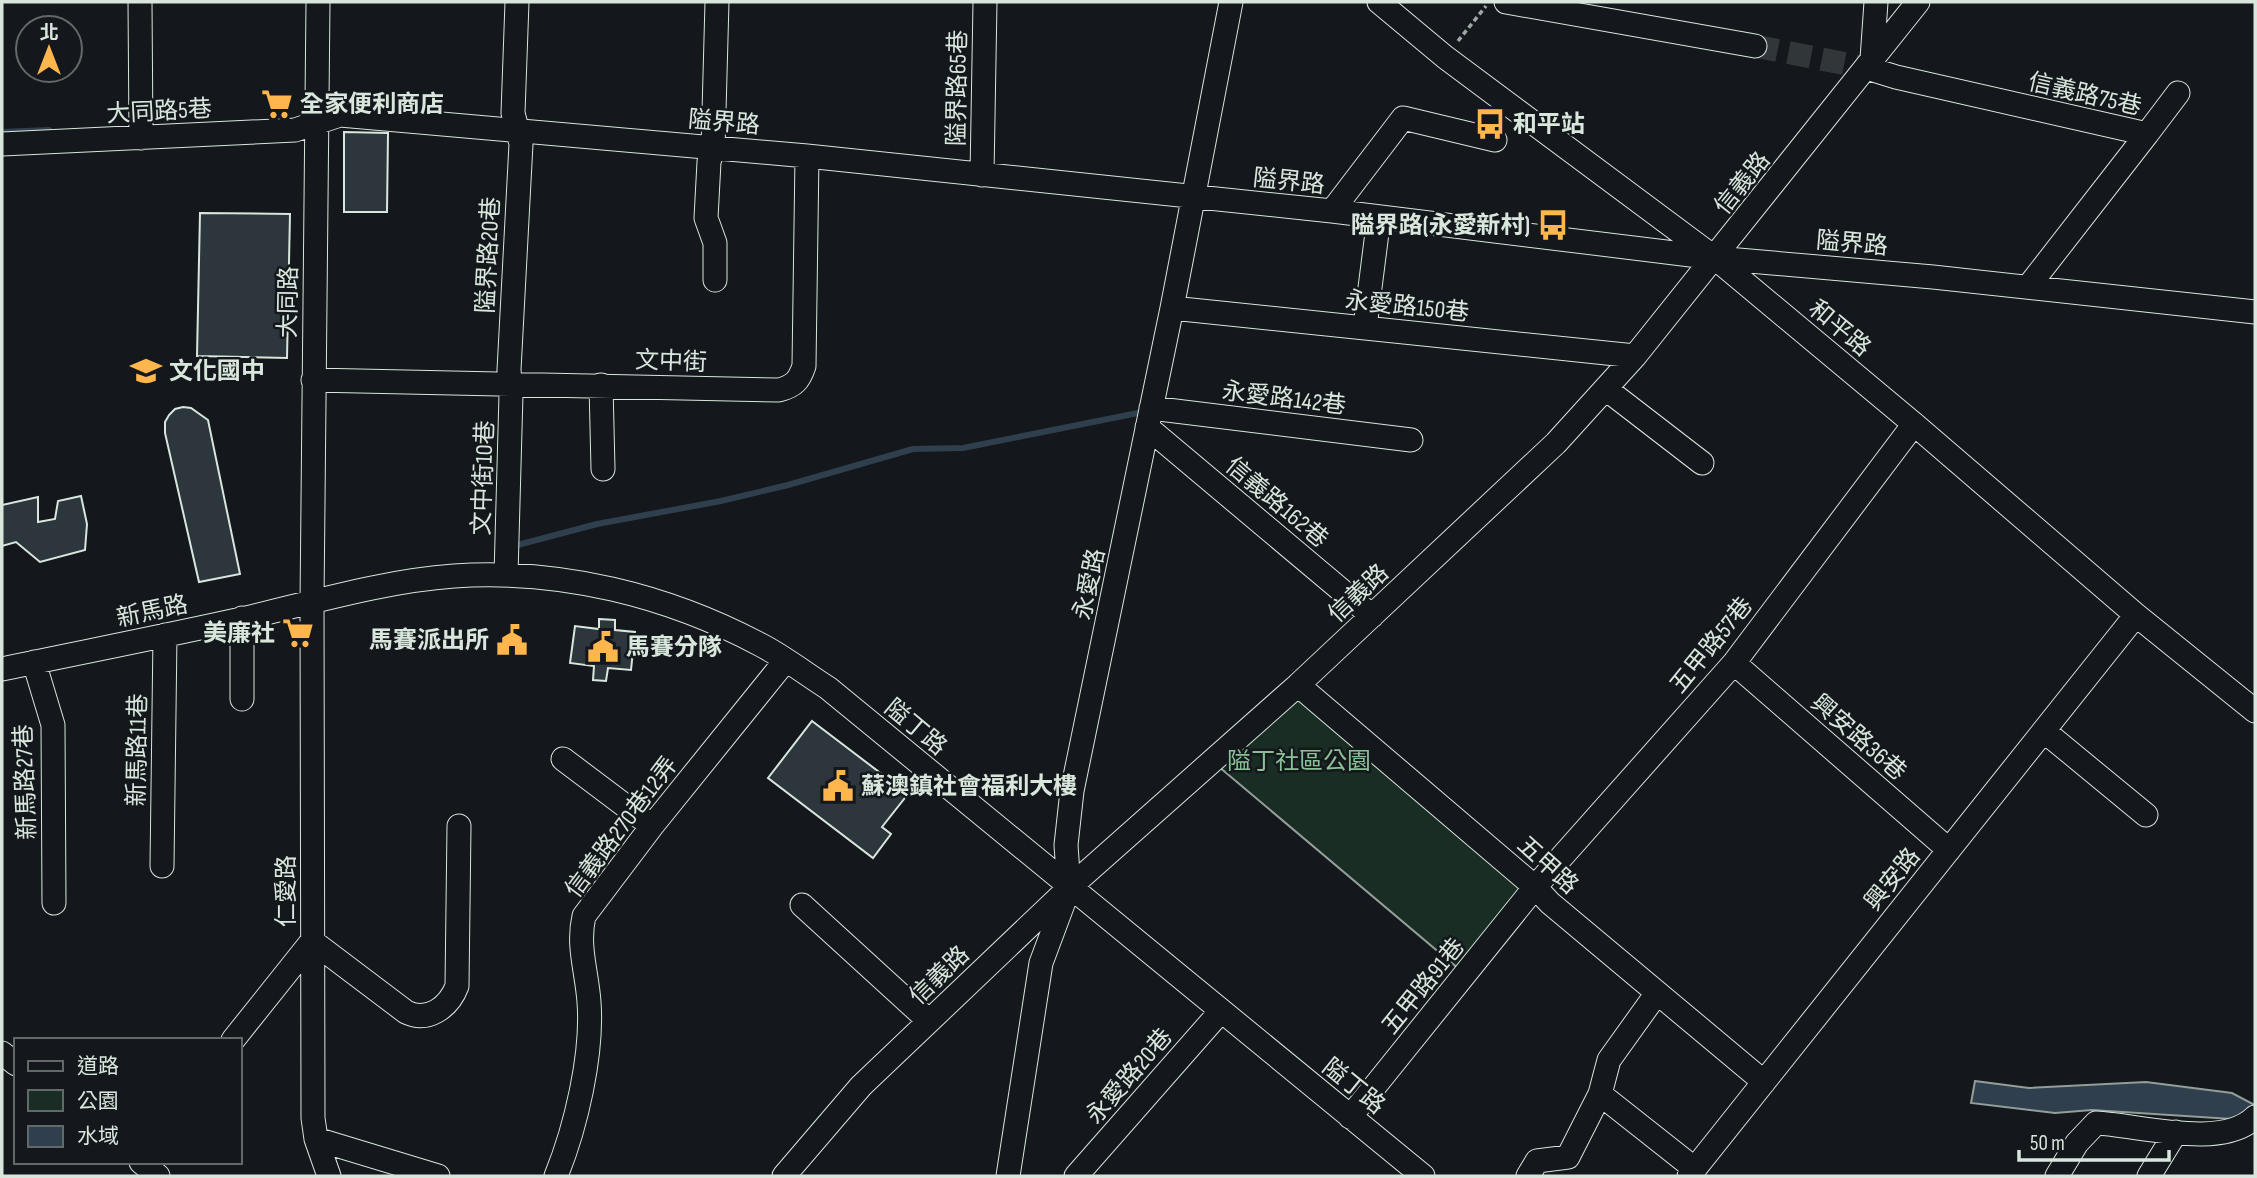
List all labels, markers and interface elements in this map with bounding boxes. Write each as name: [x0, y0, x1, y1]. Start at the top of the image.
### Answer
north arrow: [14, 14, 84, 84]
text: 北: [39, 22, 59, 45]
street label: 隘界路65巷: [942, 30, 973, 146]
street label: 信義路75巷: [2025, 67, 2144, 122]
supermarket icon: 全家便利商店: [260, 87, 294, 121]
place label: 全家便利商店: [300, 90, 444, 119]
street label: 大同路5巷: [106, 94, 213, 129]
street label: 隘界路: [687, 105, 761, 140]
bus stop icon: 和平站: [1473, 107, 1507, 141]
place label: 和平站: [1513, 110, 1585, 139]
street label: 信義路: [1708, 146, 1776, 220]
street label: 隘界路: [1252, 163, 1326, 200]
street label: 隘界路20巷: [471, 196, 506, 314]
bus stop icon: 隘界路(永愛新村): [1536, 208, 1570, 242]
place label: 隘界路(永愛新村): [1351, 211, 1530, 240]
street label: 隘界路: [1815, 226, 1889, 261]
street label: 大同路: [273, 266, 304, 338]
street label: 永愛路150巷: [1343, 286, 1470, 327]
street label: 和平路: [1803, 294, 1877, 363]
street label: 文中街: [634, 346, 707, 377]
school or university icon: 文化國中: [129, 354, 163, 388]
place label: 文化國中: [169, 357, 265, 386]
street label: 永愛路142巷: [1220, 377, 1347, 420]
street label: 文中街10巷: [467, 420, 500, 536]
street label: 信義路162巷: [1219, 451, 1334, 554]
street label: 永愛路: [1068, 546, 1111, 622]
street label: 信義路: [1322, 558, 1395, 629]
street label: 新馬路: [114, 590, 190, 633]
street label: 五甲路57巷: [1664, 591, 1759, 699]
supermarket icon: 美廉社: [281, 616, 315, 650]
place label: 美廉社: [203, 619, 275, 648]
public building icon: 馬賽派出所: [495, 623, 529, 657]
place label: 馬賽派出所: [369, 626, 489, 655]
public building icon: 馬賽分隊: [586, 630, 620, 664]
place label: 馬賽分隊: [626, 633, 722, 662]
street label: 興安路36巷: [1805, 688, 1912, 787]
street label: 新馬路11巷: [122, 693, 153, 807]
street label: 隘丁路: [879, 693, 953, 762]
street label: 新馬路27巷: [9, 724, 42, 840]
park label: 隘丁社區公園: [1227, 747, 1371, 776]
street label: 信義路270巷12弄: [559, 751, 684, 903]
public building icon: 蘇澳鎮社會福利大樓: [821, 769, 855, 803]
place label: 蘇澳鎮社會福利大樓: [861, 772, 1077, 801]
street label: 五甲路: [1511, 831, 1584, 900]
street label: 興安路: [1858, 842, 1926, 916]
street label: 仁愛路: [272, 855, 301, 927]
street label: 五甲路91巷: [1376, 932, 1471, 1040]
street label: 信義路: [903, 940, 975, 1011]
street label: 永愛路20巷: [1080, 1023, 1179, 1130]
legend: [14, 1038, 242, 1164]
street label: 隘丁路: [1317, 1052, 1391, 1120]
text: 道路: [77, 1054, 119, 1079]
text: 公園: [77, 1089, 119, 1114]
scale bar: [2019, 1118, 2170, 1162]
text: 水域: [77, 1124, 119, 1149]
text: 50 m: [2030, 1131, 2065, 1156]

